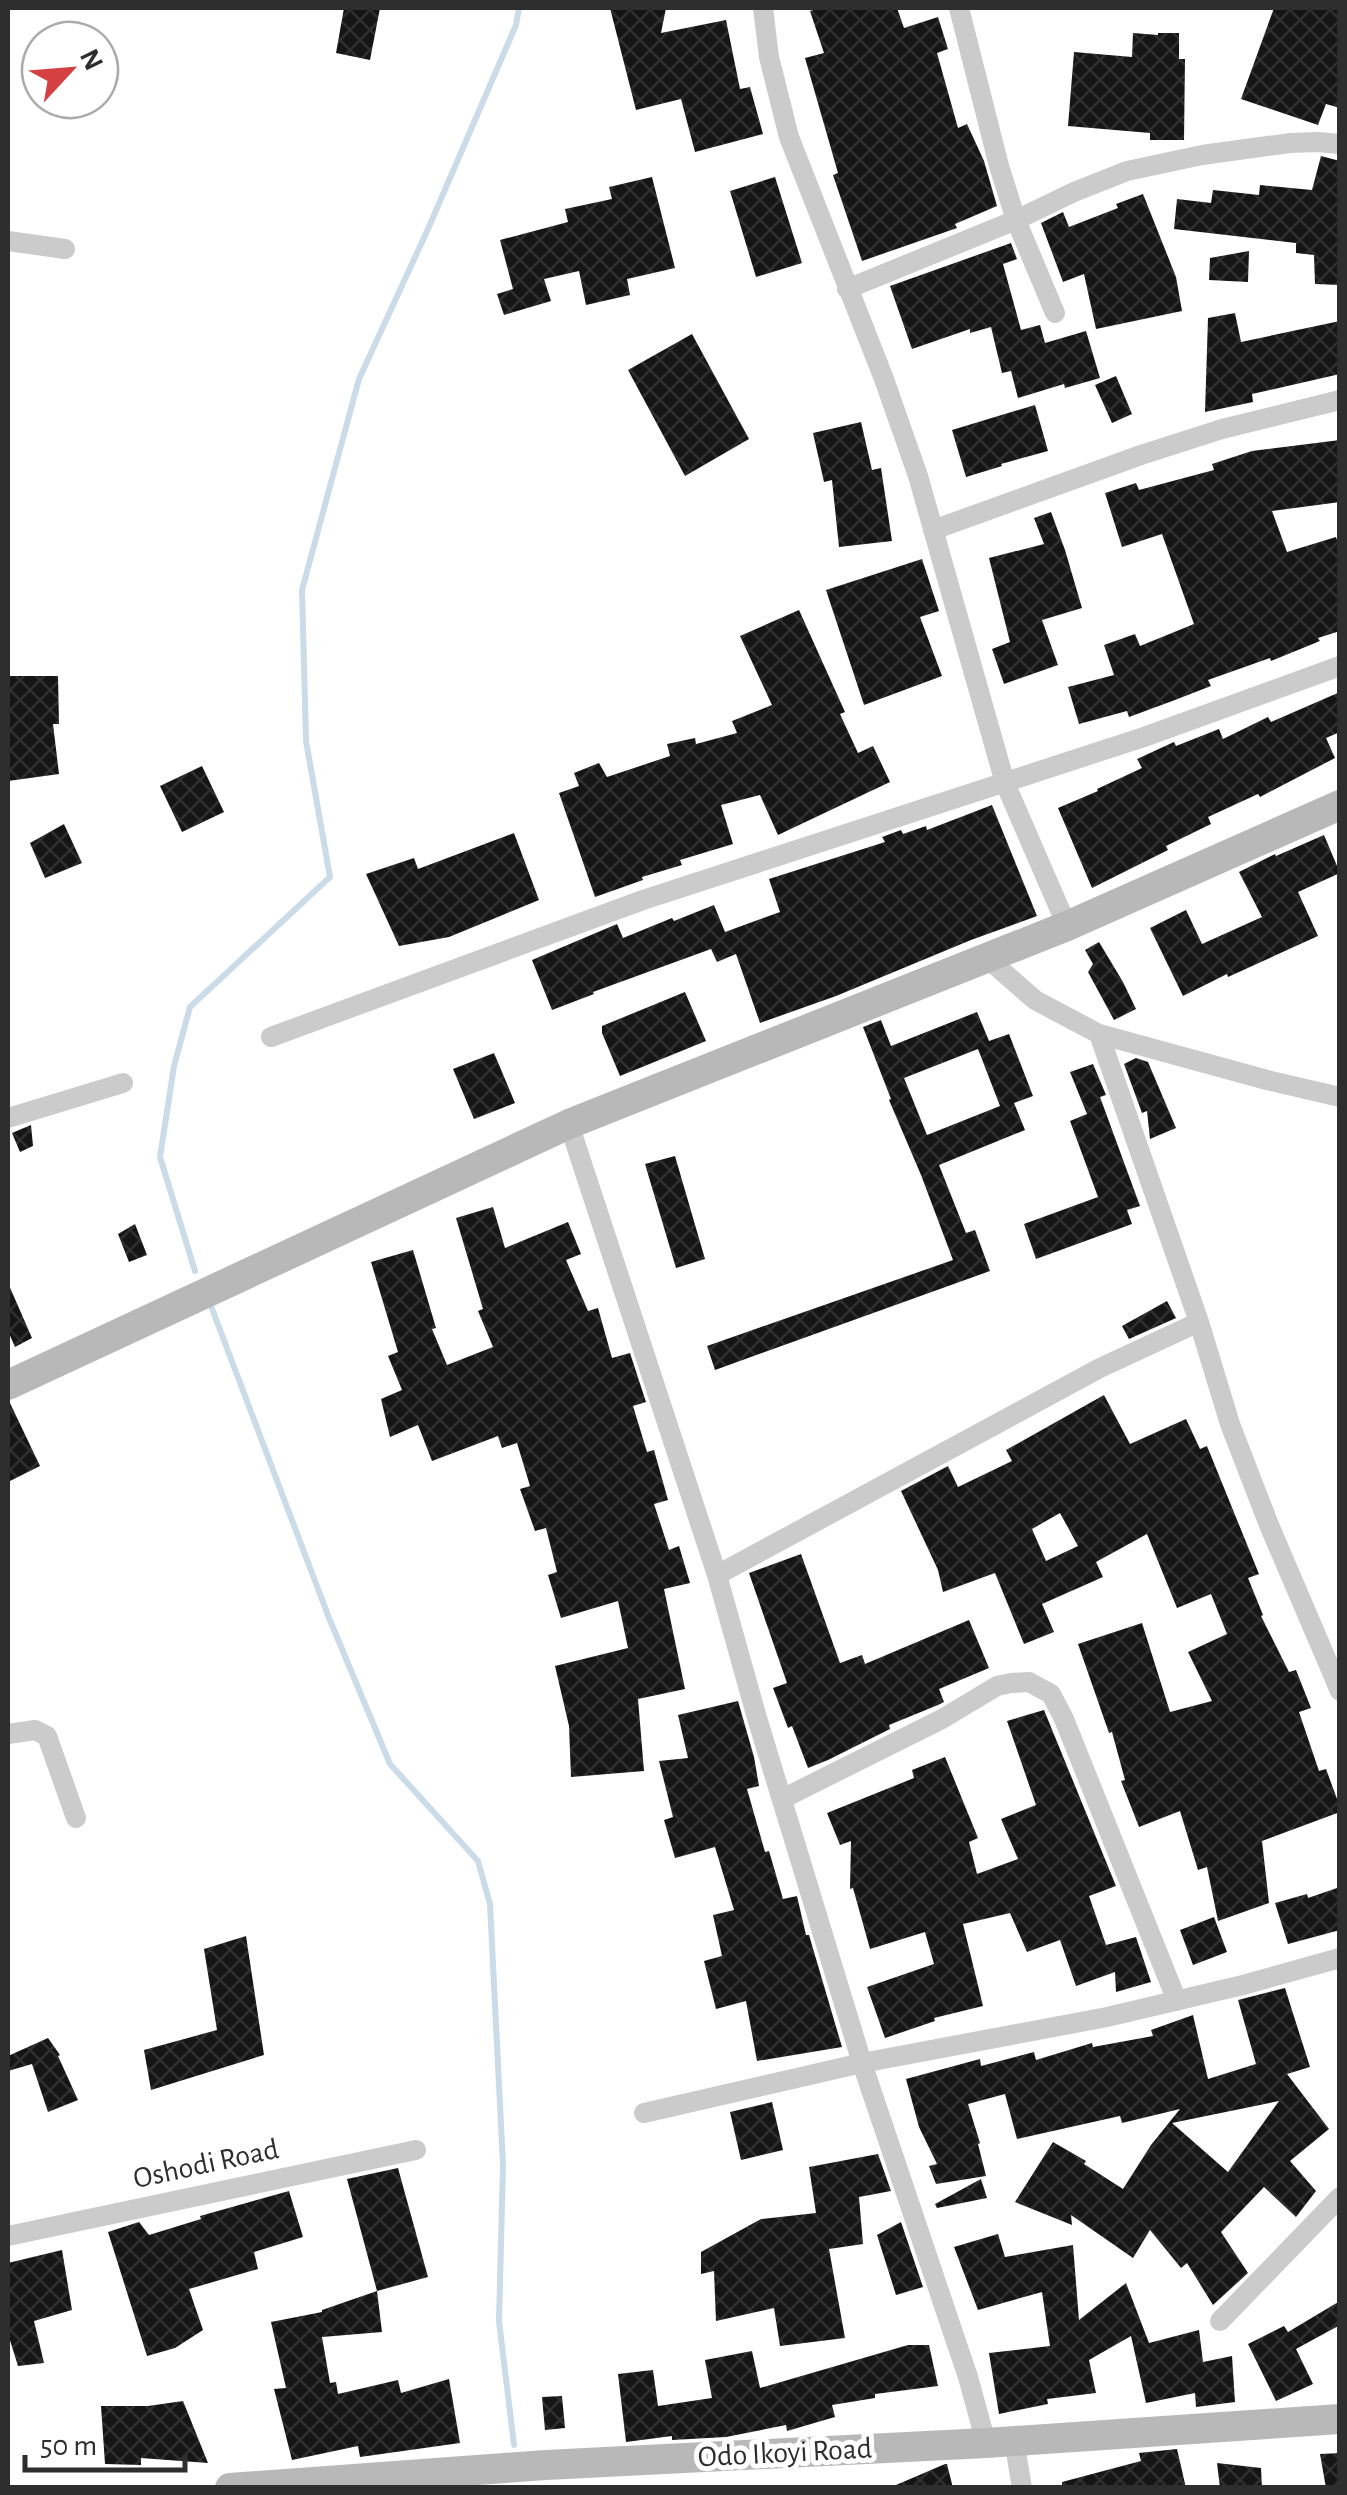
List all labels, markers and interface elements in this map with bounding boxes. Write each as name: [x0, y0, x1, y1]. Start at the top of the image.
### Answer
north arrow: [20, 20, 120, 120]
text: N: [74, 45, 108, 75]
street label: Oshodi Road: [131, 2134, 281, 2194]
scale bar: [25, 2410, 185, 2472]
text: 50 m: [40, 2431, 97, 2461]
street label: Odo Ikoyi Road: [697, 2433, 873, 2473]

